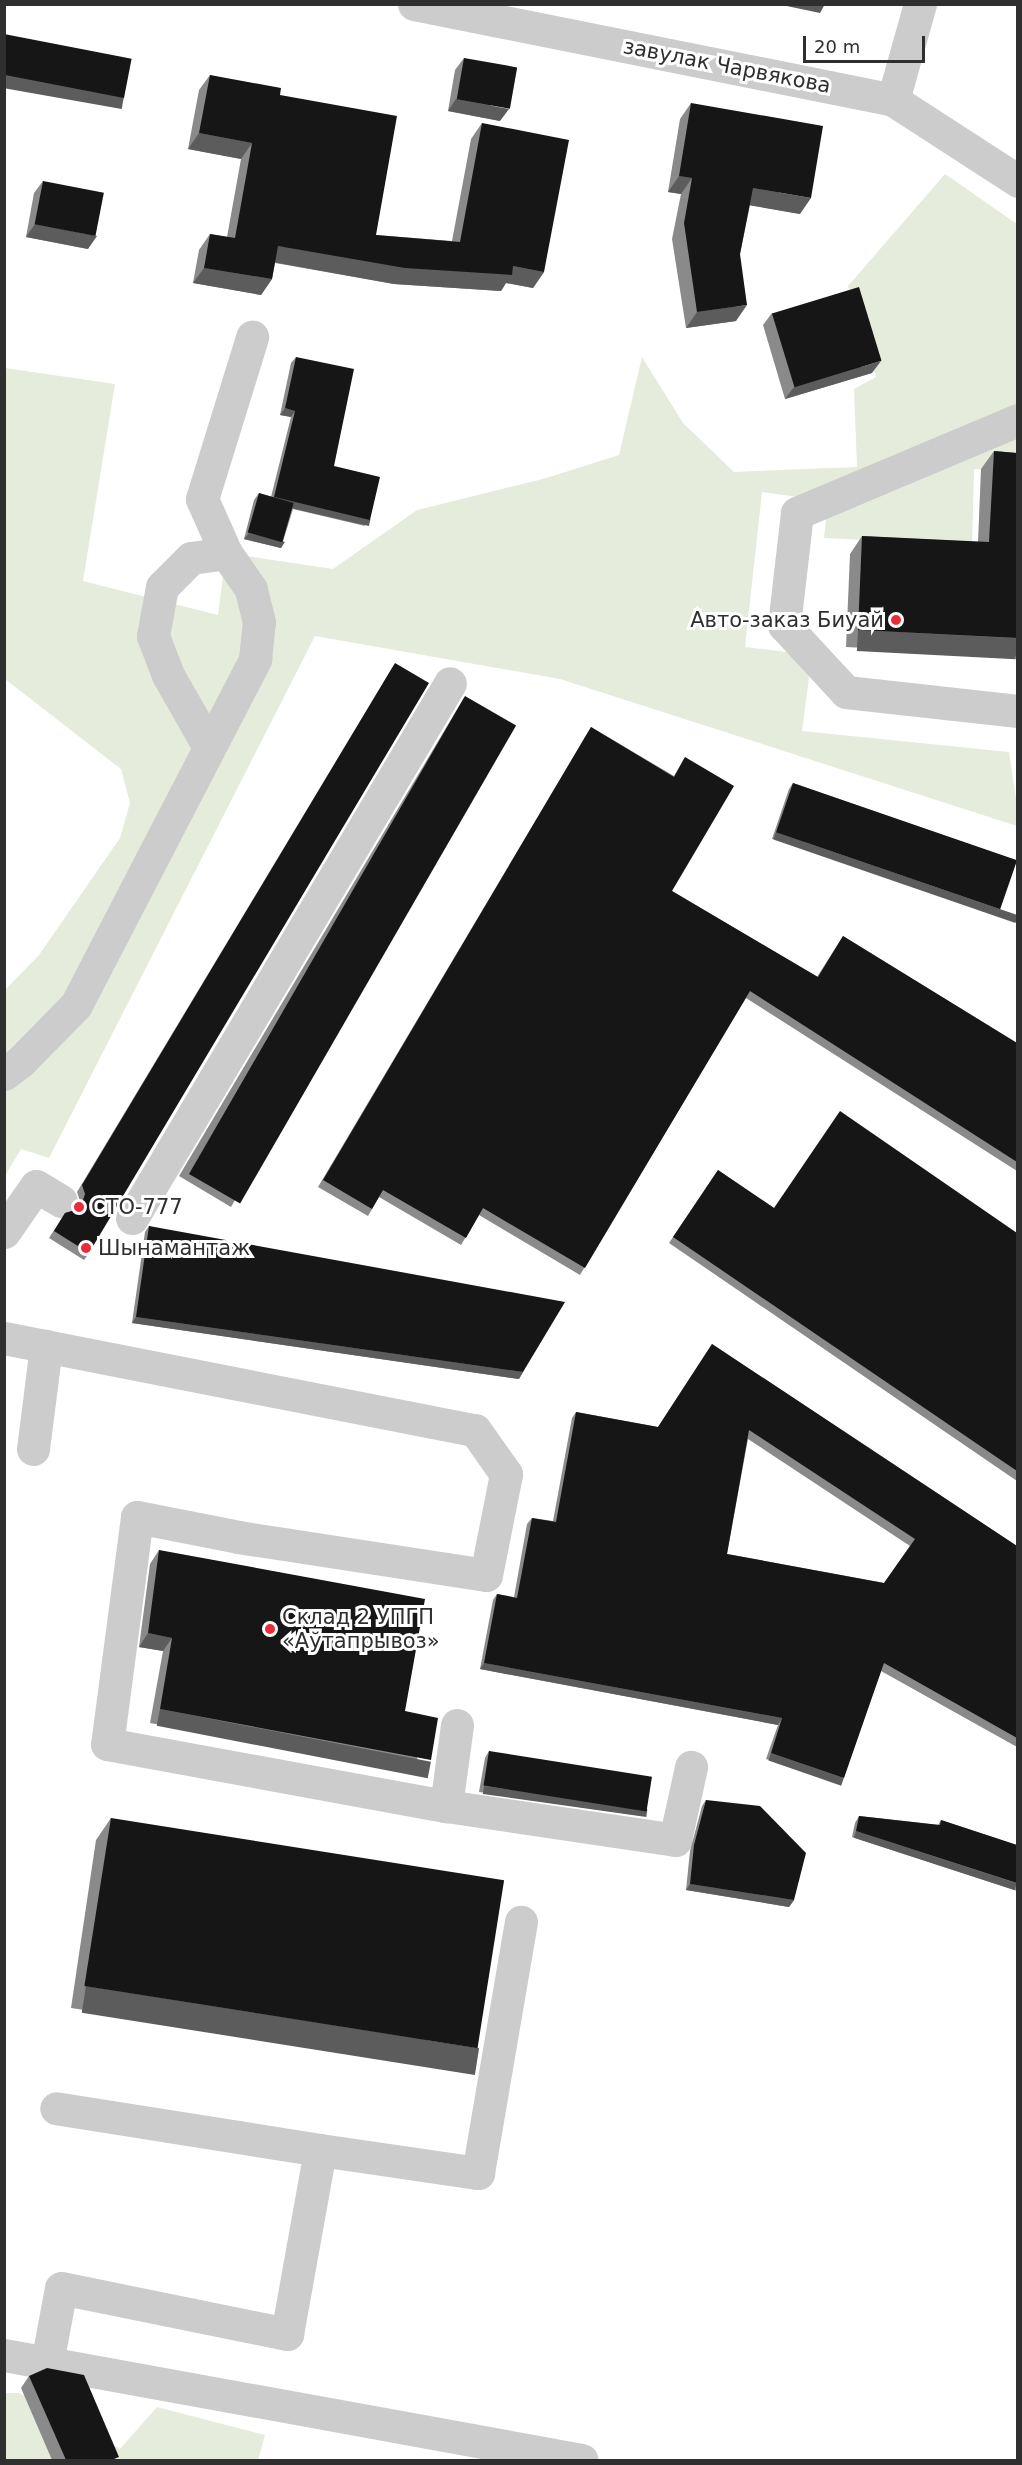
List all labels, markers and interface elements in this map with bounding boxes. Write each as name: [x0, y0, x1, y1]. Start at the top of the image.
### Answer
scale bar: [806, 24, 928, 62]
street label: завулак Чарвякова: [621, 34, 833, 98]
text: 20 m: [814, 36, 860, 57]
place label: Авто-заказ Биуай: [690, 607, 884, 633]
marker: Авто-заказ Биуай: [889, 613, 903, 627]
place label: СТО-777: [91, 1194, 183, 1220]
marker: СТО-777: [72, 1200, 86, 1214]
place label: Шынамантаж: [98, 1235, 250, 1261]
marker: Шынамантаж: [79, 1241, 93, 1255]
place label: Склад 2 УПГП «Аўтапрывоз»: [282, 1604, 440, 1654]
marker: Склад 2 УПГП «Аўтапрывоз»: [263, 1622, 277, 1636]

